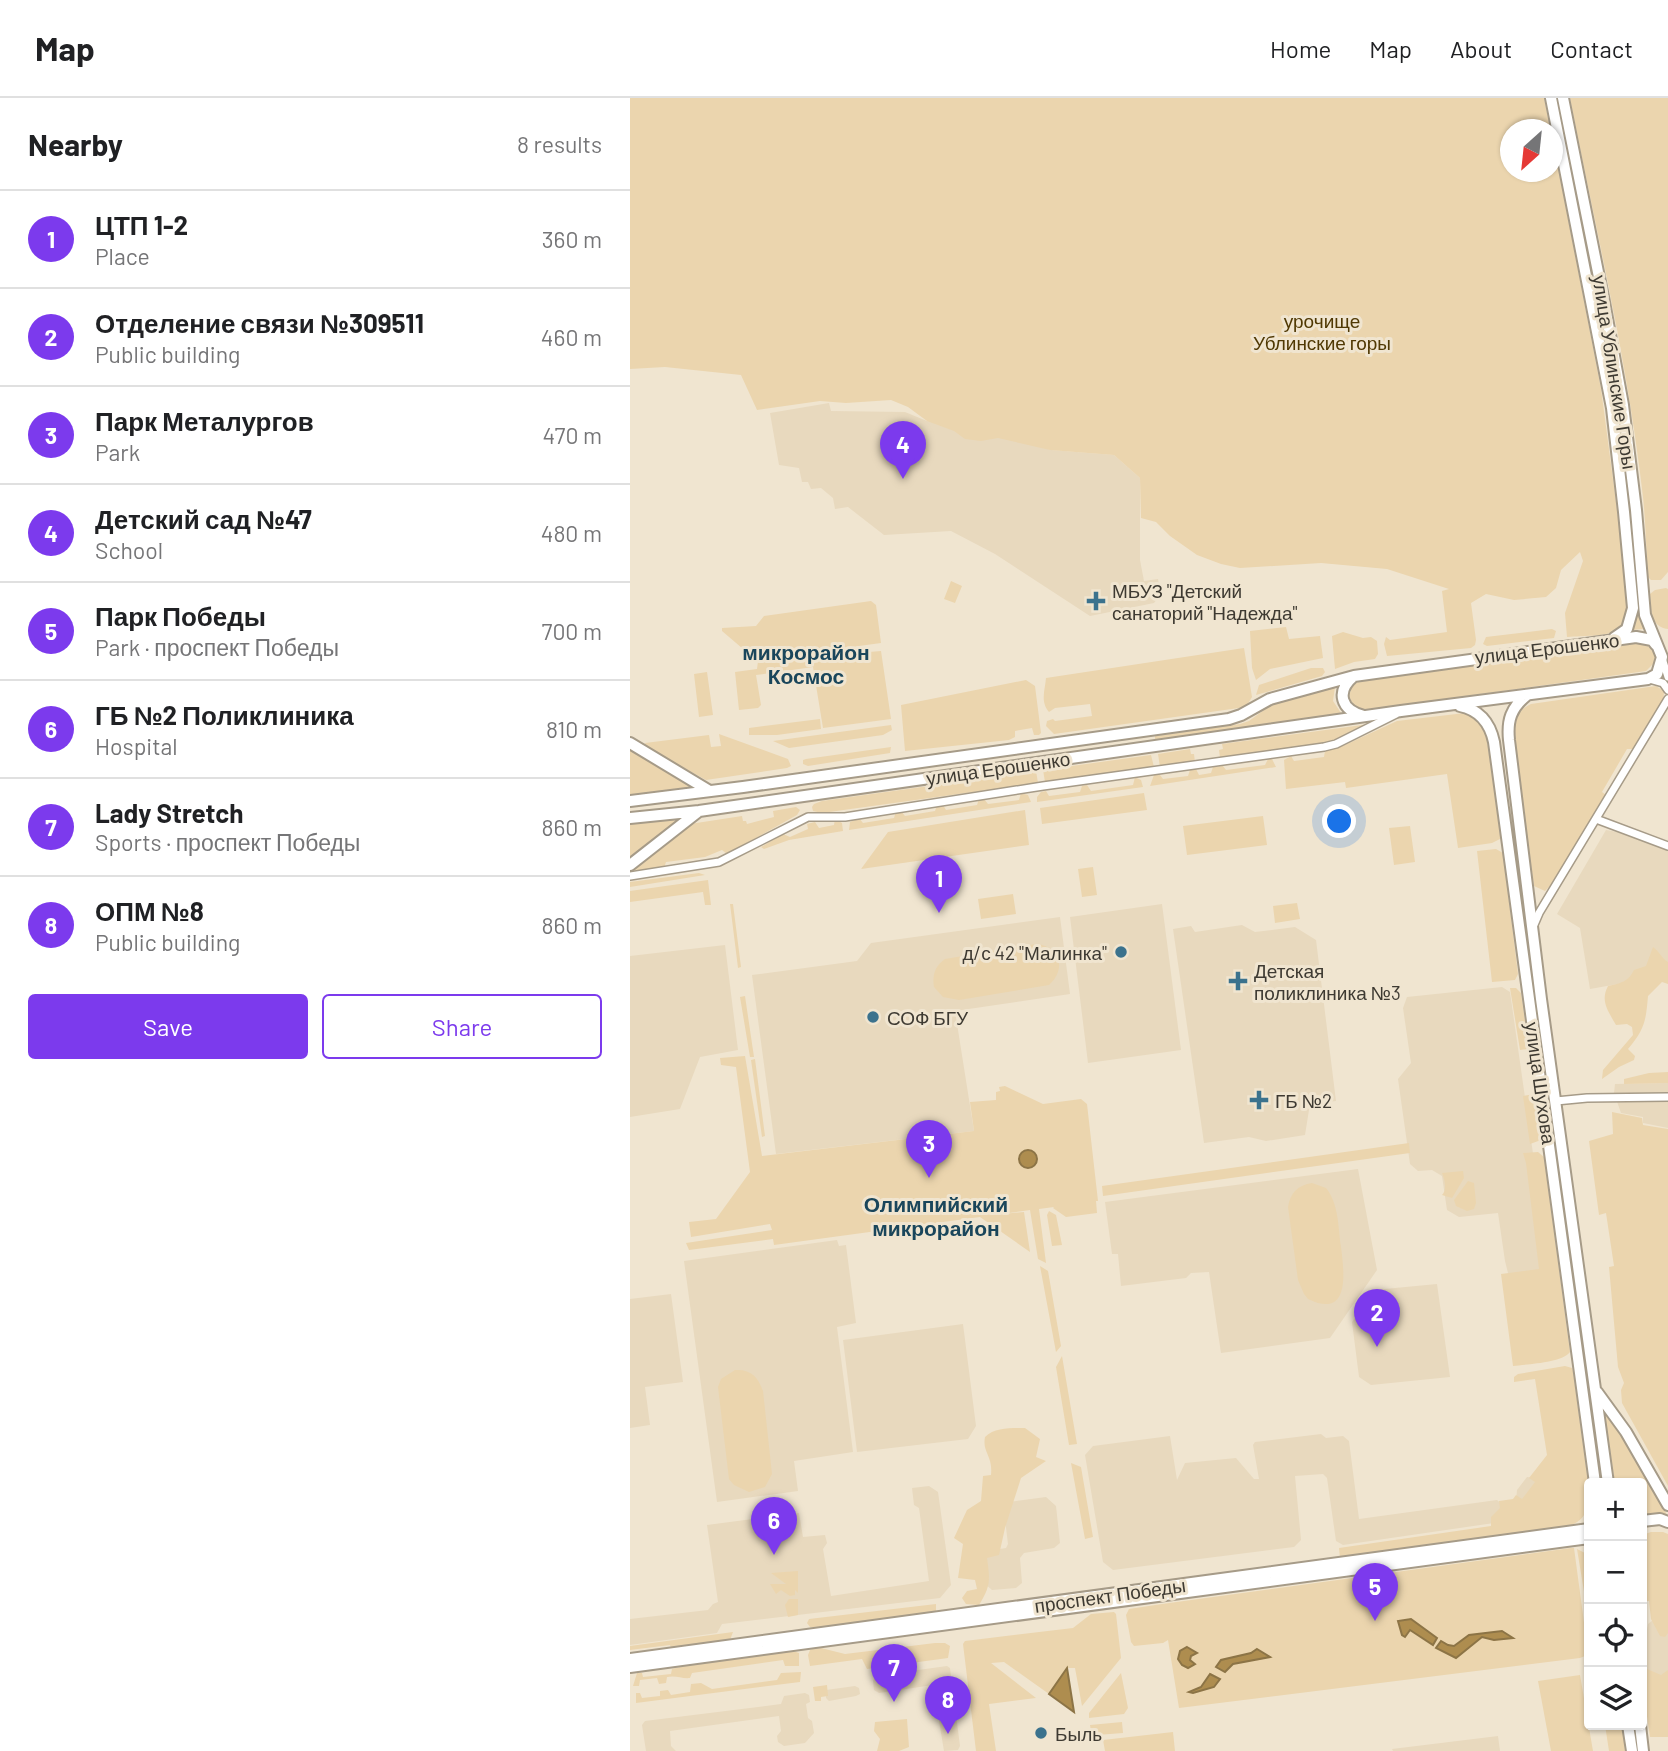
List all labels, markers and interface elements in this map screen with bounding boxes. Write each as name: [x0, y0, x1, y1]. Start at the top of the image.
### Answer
text: Map: [35, 28, 95, 68]
text: Home: [1270, 34, 1331, 63]
text: Map: [1369, 34, 1412, 63]
text: About: [1450, 34, 1512, 63]
text: Contact: [1550, 34, 1633, 63]
north arrow: [1500, 119, 1563, 182]
text: Nearby: [28, 126, 123, 162]
text: 8 results: [517, 130, 602, 158]
text: ЦТП 1-2: [95, 209, 188, 240]
text: 1: [47, 225, 55, 253]
text: 360 m: [542, 225, 602, 253]
text: Place: [95, 242, 150, 270]
street label: улица Ублинские Горы: [1588, 273, 1642, 471]
text: Отделение связи №309511: [95, 307, 424, 338]
park label: урочище Ублинские горы: [1253, 309, 1391, 354]
text: 2: [45, 323, 57, 351]
text: 460 m: [541, 323, 602, 351]
text: Public building: [95, 340, 240, 368]
text: Парк Металургов: [95, 405, 314, 436]
text: 3: [45, 421, 57, 449]
text: 470 m: [543, 421, 602, 449]
pin: 4: [880, 421, 926, 479]
text: Park: [95, 438, 140, 466]
text: Детский сад №47: [95, 503, 312, 534]
text: 4: [44, 519, 58, 547]
text: 480 m: [541, 519, 602, 547]
text: School: [95, 536, 163, 564]
place label: МБУЗ "Детский санаторий "Надежда": [1112, 579, 1297, 624]
marker: МБУЗ "Детский санаторий "Надежда": [1086, 591, 1106, 611]
text: Парк Победы: [95, 600, 266, 631]
text: 5: [45, 617, 57, 645]
text: 700 m: [542, 617, 602, 645]
street label: улица Ерошенко: [1474, 628, 1620, 668]
text: Park · проспект Победы: [95, 633, 339, 661]
district label: микрорайон Космос: [742, 639, 870, 688]
text: ГБ №2 Поликлиника: [95, 699, 354, 730]
text: 6: [45, 715, 57, 743]
text: 810 m: [546, 715, 602, 743]
text: Hospital: [95, 732, 178, 760]
street label: улица Ерошенко: [924, 747, 1072, 789]
text: Lady Stretch: [95, 797, 243, 828]
your location: [1322, 804, 1356, 838]
text: 7: [45, 813, 57, 841]
text: 860 m: [542, 813, 602, 841]
text: Sports · проспект Победы: [95, 828, 360, 856]
pin: 1: [916, 855, 962, 913]
text: ОПМ №8: [95, 895, 204, 926]
text: 8: [45, 911, 57, 939]
text: 860 m: [542, 911, 602, 939]
text: Public building: [95, 928, 240, 956]
place label: д/с 42 "Малинка": [962, 941, 1107, 964]
marker: д/с 42 "Малинка": [1113, 944, 1129, 960]
place label: Детская поликлиника №3: [1254, 959, 1401, 1004]
marker: Детская поликлиника №3: [1228, 971, 1248, 991]
button: Save: [28, 994, 308, 1059]
button: Share: [322, 994, 602, 1059]
place label: СОФ БГУ: [887, 1006, 969, 1029]
marker: СОФ БГУ: [865, 1009, 881, 1025]
street label: улица Шухова: [1521, 1020, 1561, 1146]
place label: ГБ №2: [1275, 1089, 1332, 1112]
marker: ГБ №2: [1249, 1090, 1269, 1110]
pin: 3: [906, 1120, 952, 1178]
district label: Олимпийский микрорайон: [864, 1191, 1008, 1240]
pin: 2: [1354, 1289, 1400, 1347]
map controls: [1584, 1478, 1647, 1730]
button: +: [1584, 1478, 1647, 1541]
pin: 6: [751, 1497, 797, 1555]
button: −: [1584, 1541, 1647, 1604]
pin: 5: [1352, 1563, 1398, 1621]
street label: проспект Победы: [1033, 1573, 1187, 1617]
button: locate: [1584, 1604, 1647, 1667]
pin: 7: [871, 1644, 917, 1702]
button: layers: [1584, 1667, 1647, 1730]
pin: 8: [925, 1676, 971, 1734]
place label: Быль: [1055, 1722, 1102, 1745]
marker: Быль: [1033, 1725, 1049, 1741]

